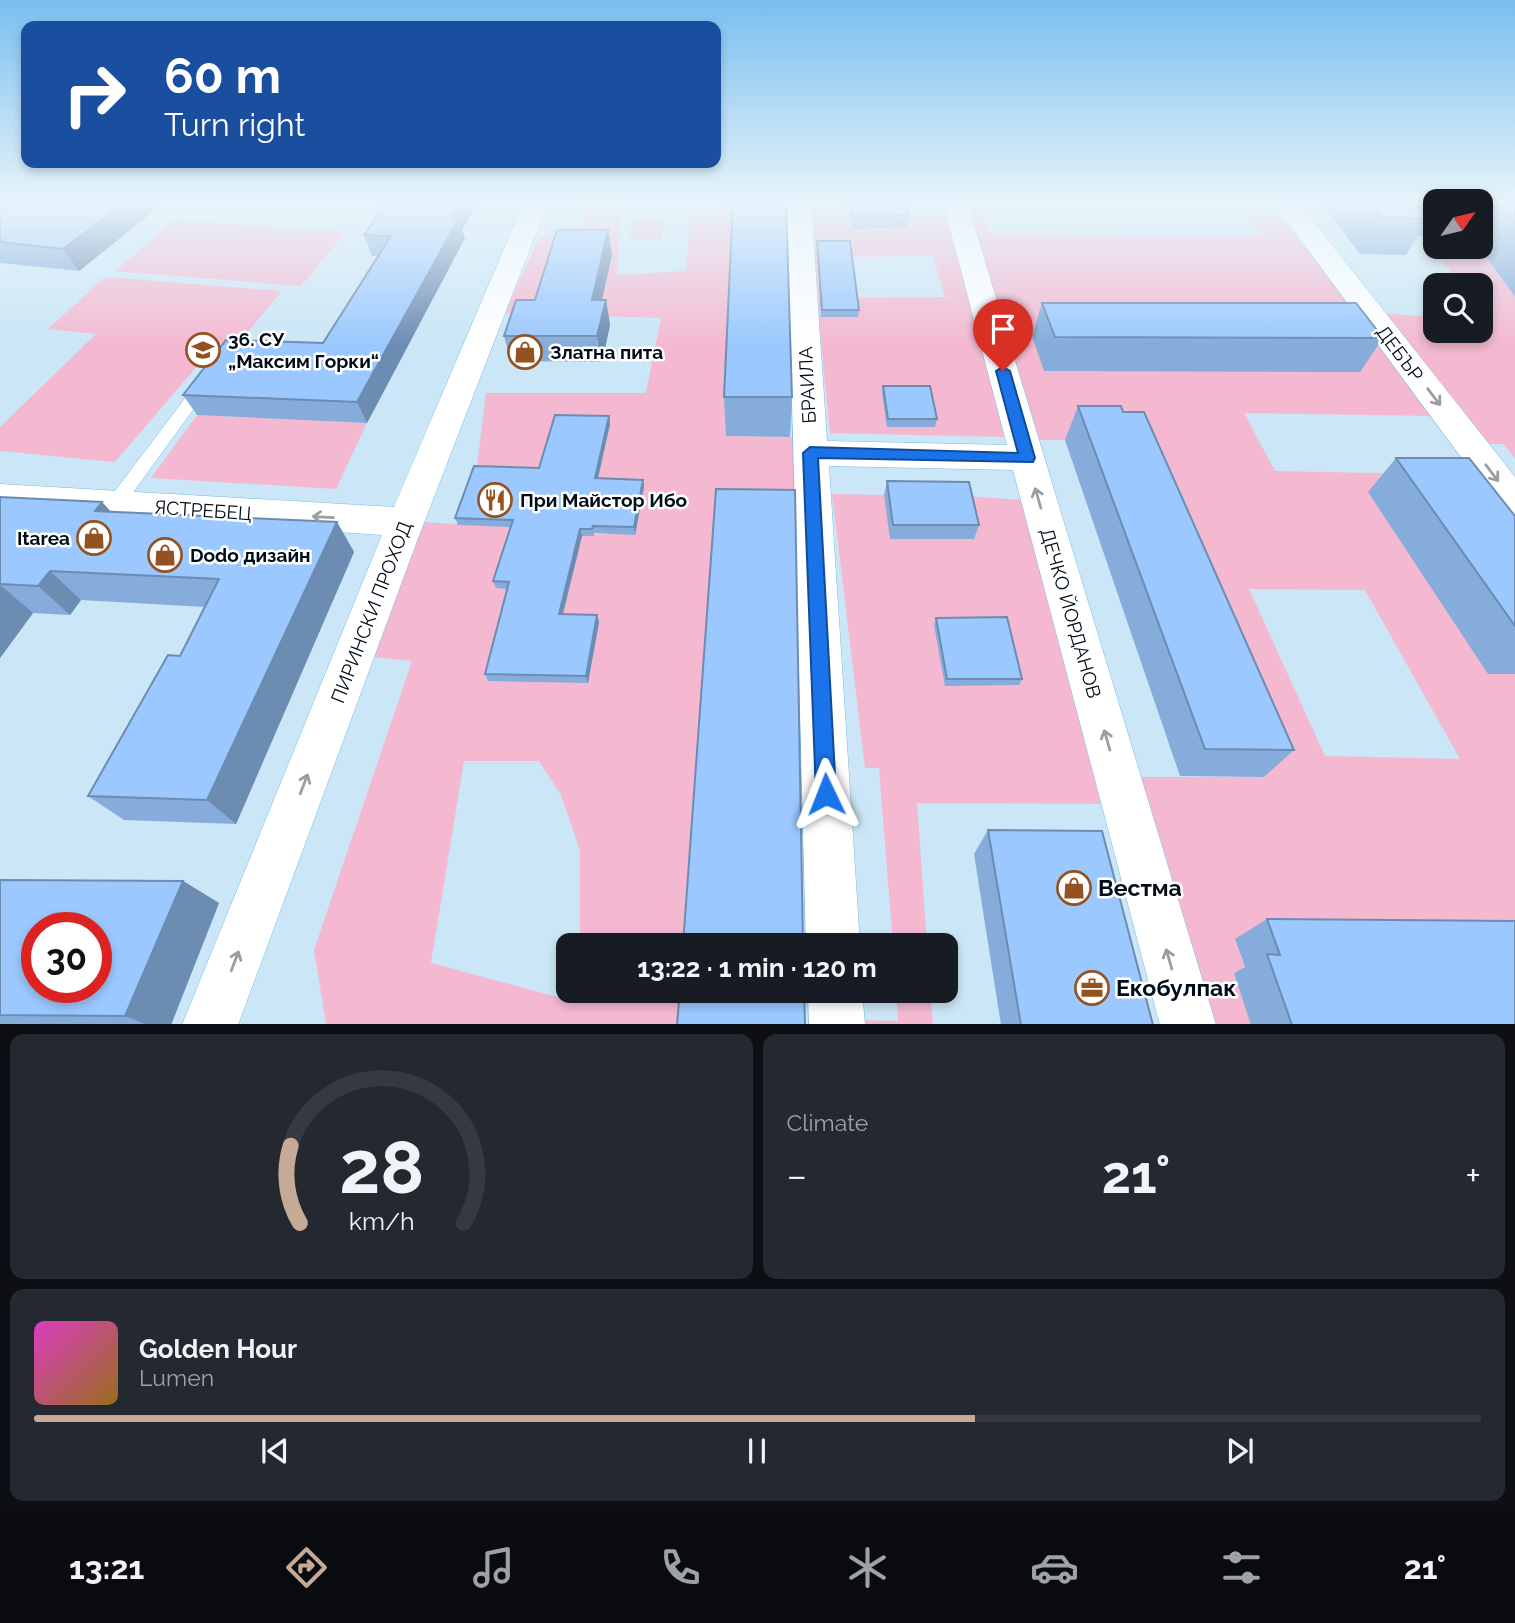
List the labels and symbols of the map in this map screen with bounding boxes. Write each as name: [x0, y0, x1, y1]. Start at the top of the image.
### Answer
north arrow: [1423, 189, 1493, 259]
pin: [973, 299, 1033, 371]
street label: ДЕБЪР: [1372, 321, 1428, 385]
place label: 36. СУ „Максим Горки“: [228, 328, 379, 372]
school or university icon: 36. СУ „Максим Горки“: [184, 331, 222, 369]
shop icon: Златна пита: [506, 333, 544, 371]
place label: Златна пита: [550, 341, 663, 363]
street label: БРАИЛА: [794, 346, 820, 424]
one-way arrow: [1426, 387, 1441, 406]
one-way arrow: [1484, 463, 1499, 481]
restaurant icon: При Майстор Ибо: [476, 481, 514, 519]
one-way arrow: [1031, 487, 1044, 509]
place label: При Майстор Ибо: [520, 489, 687, 511]
street label: ЯСТРЕБЕЦ: [153, 496, 253, 524]
one-way arrow: [312, 510, 335, 523]
street label: ПИРИНСКИ ПРОХОД: [326, 518, 416, 706]
shop icon: Itarea: [75, 519, 113, 557]
street label: ДЕЧКО ЙОРДАНОВ: [1036, 525, 1106, 701]
place label: Itarea: [17, 527, 70, 549]
shop icon: Dodo дизайн: [146, 536, 184, 574]
place label: Dodo дизайн: [190, 544, 311, 566]
one-way arrow: [1100, 729, 1113, 751]
position arrow: [789, 757, 863, 831]
one-way arrow: [298, 774, 311, 796]
shop icon: Вестма: [1055, 869, 1093, 907]
place label: Вестма: [1098, 874, 1182, 901]
speed limit sign: 30: [21, 912, 112, 1003]
one-way arrow: [1162, 948, 1175, 970]
one-way arrow: [230, 951, 243, 972]
office icon: Екобулпак: [1073, 969, 1111, 1007]
place label: Екобулпак: [1116, 974, 1236, 1001]

